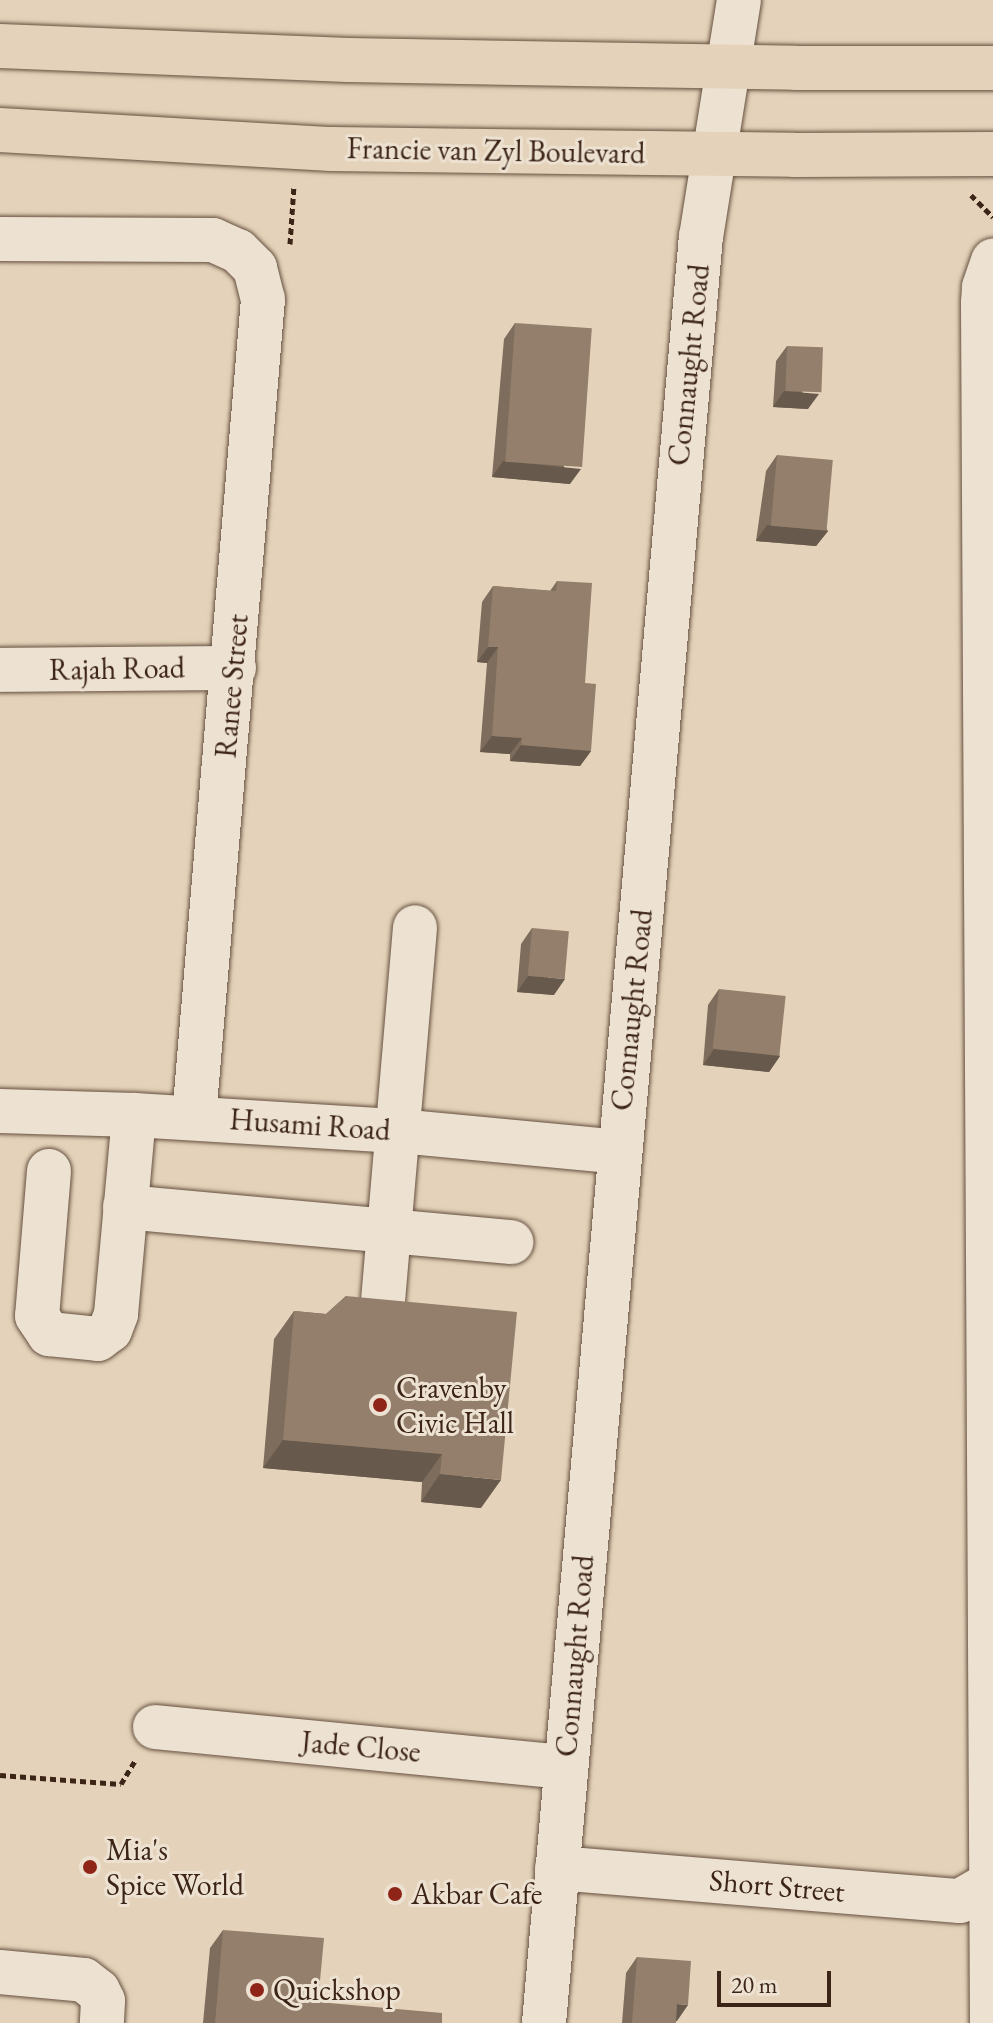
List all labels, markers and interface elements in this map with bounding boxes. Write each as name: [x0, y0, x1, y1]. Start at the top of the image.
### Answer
street label: Francie van Zyl Boulevard: [347, 130, 645, 172]
street label: Connaught Road: [661, 263, 717, 467]
street label: Ranee Street: [208, 613, 256, 759]
street label: Rajah Road: [49, 650, 185, 688]
street label: Connaught Road: [604, 908, 660, 1112]
street label: Husami Road: [228, 1101, 392, 1149]
place label: Cravenby Civic Hall: [396, 1370, 514, 1440]
marker: Cravenby Civic Hall: [371, 1396, 389, 1414]
street label: Connaught Road: [548, 1554, 602, 1758]
street label: Jade Close: [300, 1724, 422, 1770]
place label: Mia's Spice World: [106, 1832, 244, 1902]
marker: Mia's Spice World: [81, 1858, 99, 1876]
street label: Short Street: [708, 1862, 846, 1910]
place label: Akbar Cafe: [411, 1876, 542, 1912]
marker: Akbar Cafe: [386, 1885, 404, 1903]
scale bar: [721, 1955, 835, 2005]
text: 20 m: [731, 1969, 778, 2000]
place label: Quickshop: [273, 1972, 401, 2008]
marker: Quickshop: [248, 1981, 266, 1999]

